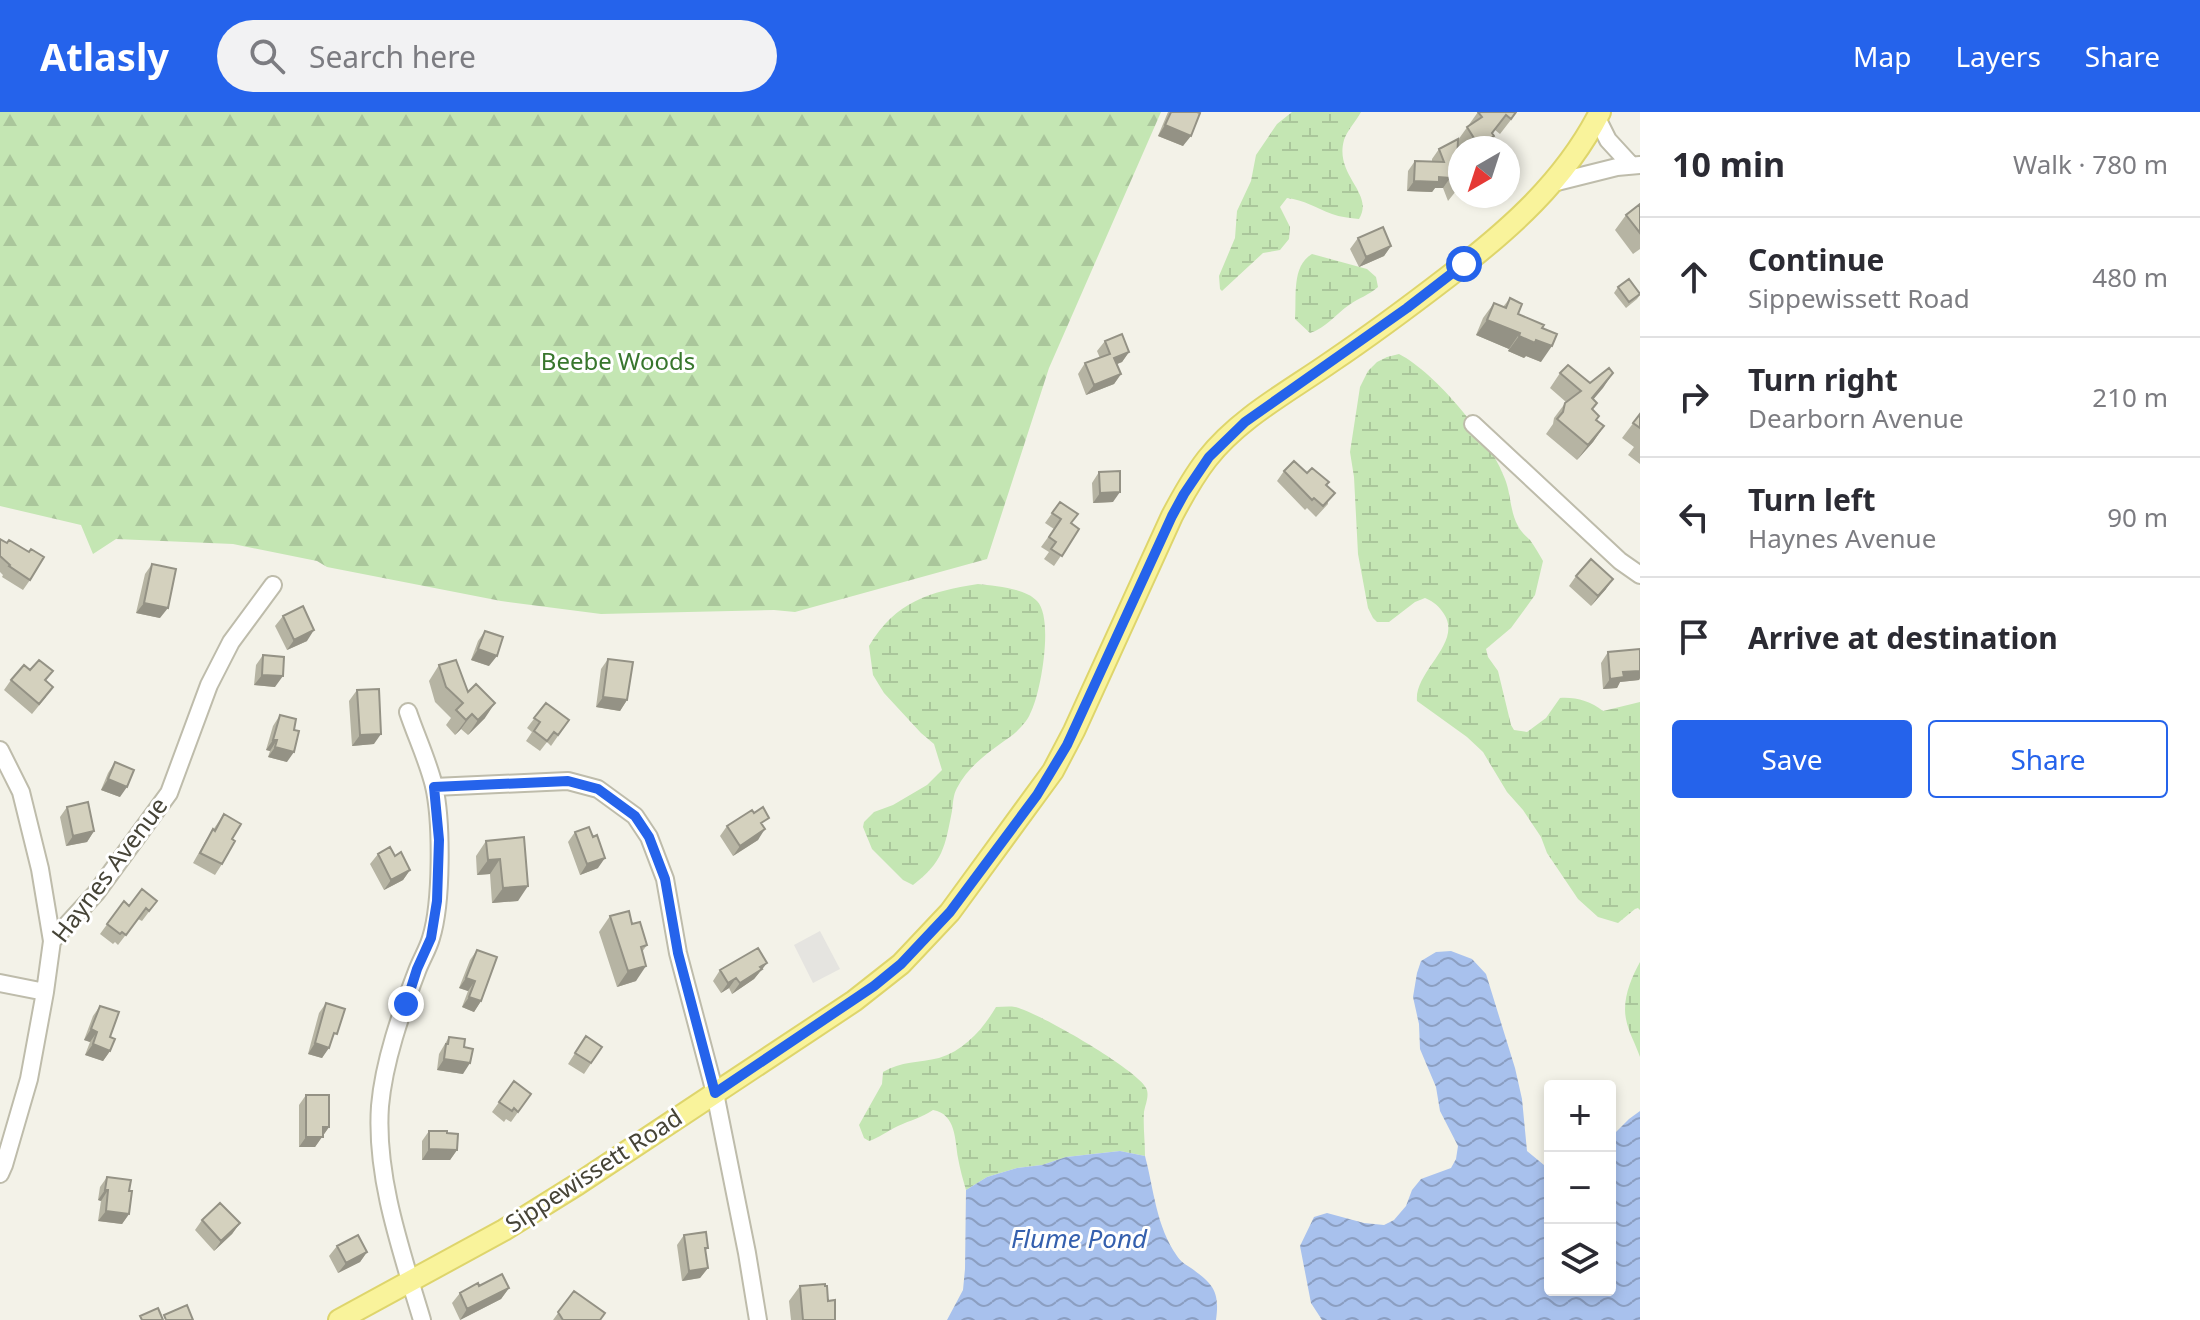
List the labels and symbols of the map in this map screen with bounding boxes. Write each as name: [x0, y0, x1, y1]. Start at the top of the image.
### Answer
north arrow: [1448, 136, 1520, 208]
route start: [1446, 246, 1482, 282]
park label: Beebe Woods: [541, 344, 695, 377]
street label: Haynes Avenue: [43, 790, 174, 948]
route end: [388, 986, 424, 1022]
street label: Sippewissett Road: [498, 1100, 688, 1239]
water label: Flume Pond: [1011, 1220, 1148, 1256]

